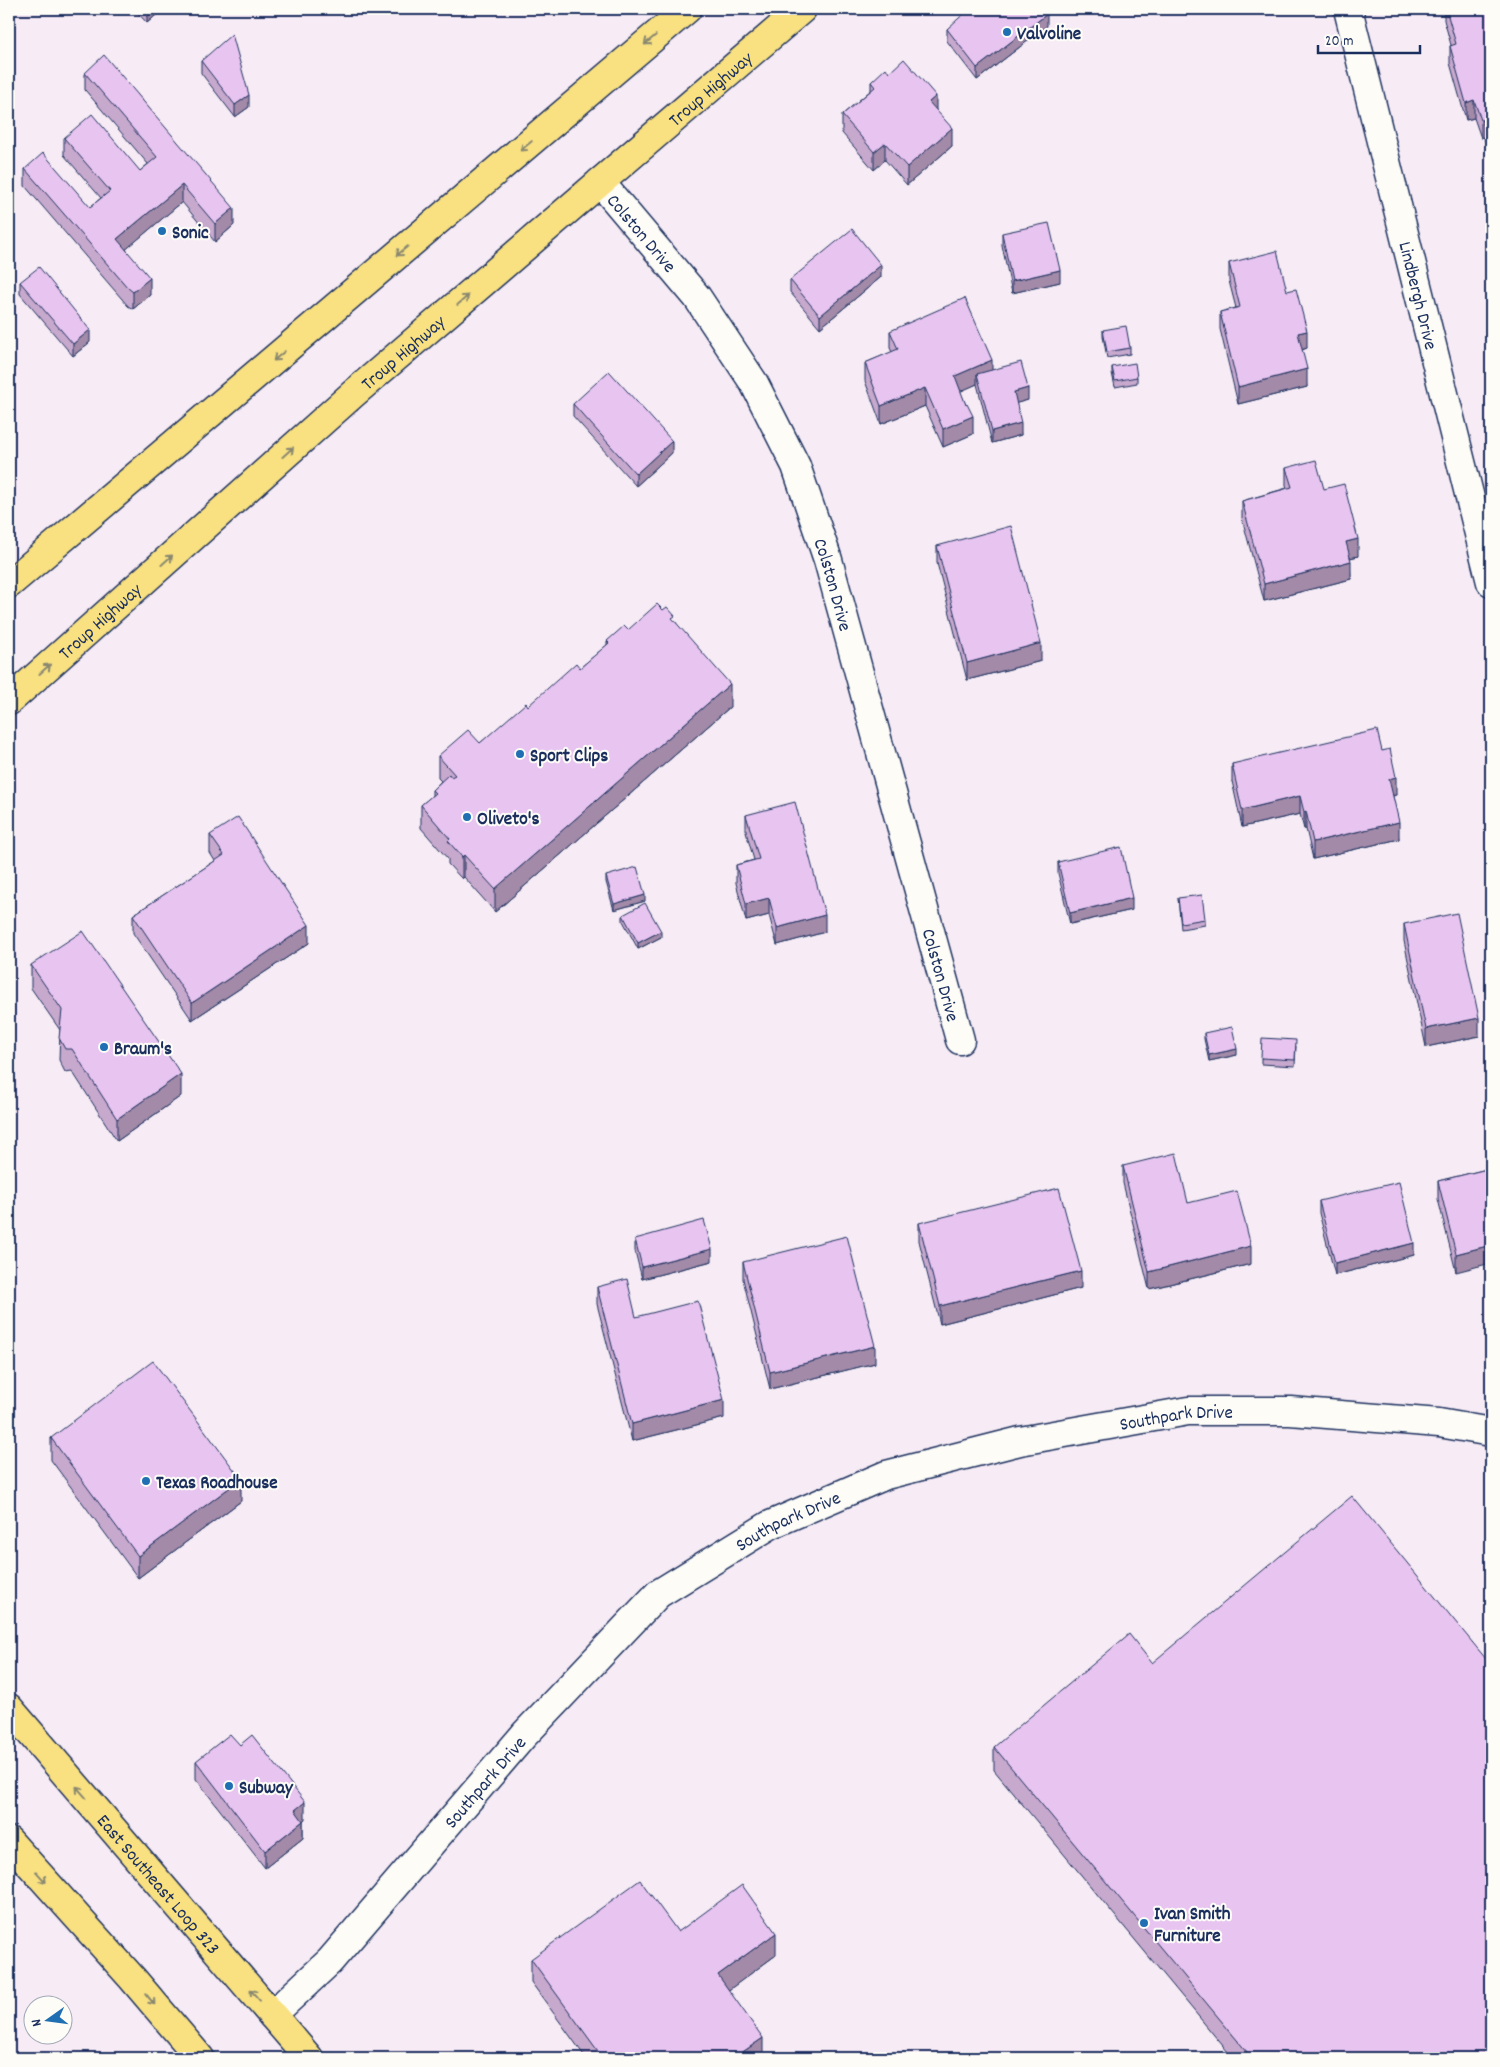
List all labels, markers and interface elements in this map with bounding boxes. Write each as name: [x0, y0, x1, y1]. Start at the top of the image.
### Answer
place label: Valvoline: [1017, 22, 1081, 49]
scale bar: [1318, 22, 1420, 54]
marker: Valvoline: [1001, 26, 1013, 38]
text: 20 m: [1325, 31, 1353, 53]
one-way arrow: [644, 35, 657, 46]
street label: Troup Highway: [664, 47, 760, 135]
one-way arrow: [520, 140, 533, 151]
street label: Colston Drive: [599, 189, 681, 280]
place label: Sonic: [172, 221, 209, 248]
marker: Sonic: [156, 225, 168, 237]
street label: Lindbergh Drive: [1390, 239, 1443, 353]
one-way arrow: [396, 245, 409, 256]
one-way arrow: [457, 294, 470, 305]
street label: Troup Highway: [356, 310, 453, 398]
one-way arrow: [272, 350, 285, 362]
one-way arrow: [281, 446, 294, 458]
street label: Colston Drive: [805, 535, 857, 635]
one-way arrow: [160, 555, 173, 566]
street label: Troup Highway: [54, 578, 149, 668]
one-way arrow: [39, 663, 52, 674]
place label: Sport Clips: [530, 744, 608, 771]
marker: Sport Clips: [514, 748, 526, 760]
place label: Oliveto's: [477, 807, 539, 834]
marker: Oliveto's: [461, 811, 473, 823]
street label: Colston Drive: [913, 926, 964, 1025]
place label: Braum's: [114, 1037, 172, 1064]
marker: Braum's: [98, 1041, 110, 1053]
street label: Southpark Drive: [1118, 1400, 1233, 1440]
place label: Texas Roadhouse: [156, 1471, 278, 1498]
marker: Texas Roadhouse: [140, 1475, 152, 1487]
street label: Southpark Drive: [731, 1486, 846, 1560]
street label: Southpark Drive: [439, 1731, 534, 1836]
place label: Subway: [239, 1776, 294, 1803]
marker: Subway: [223, 1780, 235, 1792]
one-way arrow: [75, 1785, 86, 1798]
street label: East Southeast Loop 323: [89, 1810, 225, 1962]
one-way arrow: [36, 1871, 47, 1884]
place label: Ivan Smith Furniture: [1154, 1902, 1231, 1951]
marker: Ivan Smith Furniture: [1138, 1917, 1150, 1929]
one-way arrow: [249, 1988, 260, 2001]
one-way arrow: [144, 1992, 155, 2005]
north arrow: [22, 1994, 72, 2044]
text: N: [27, 2017, 48, 2028]

